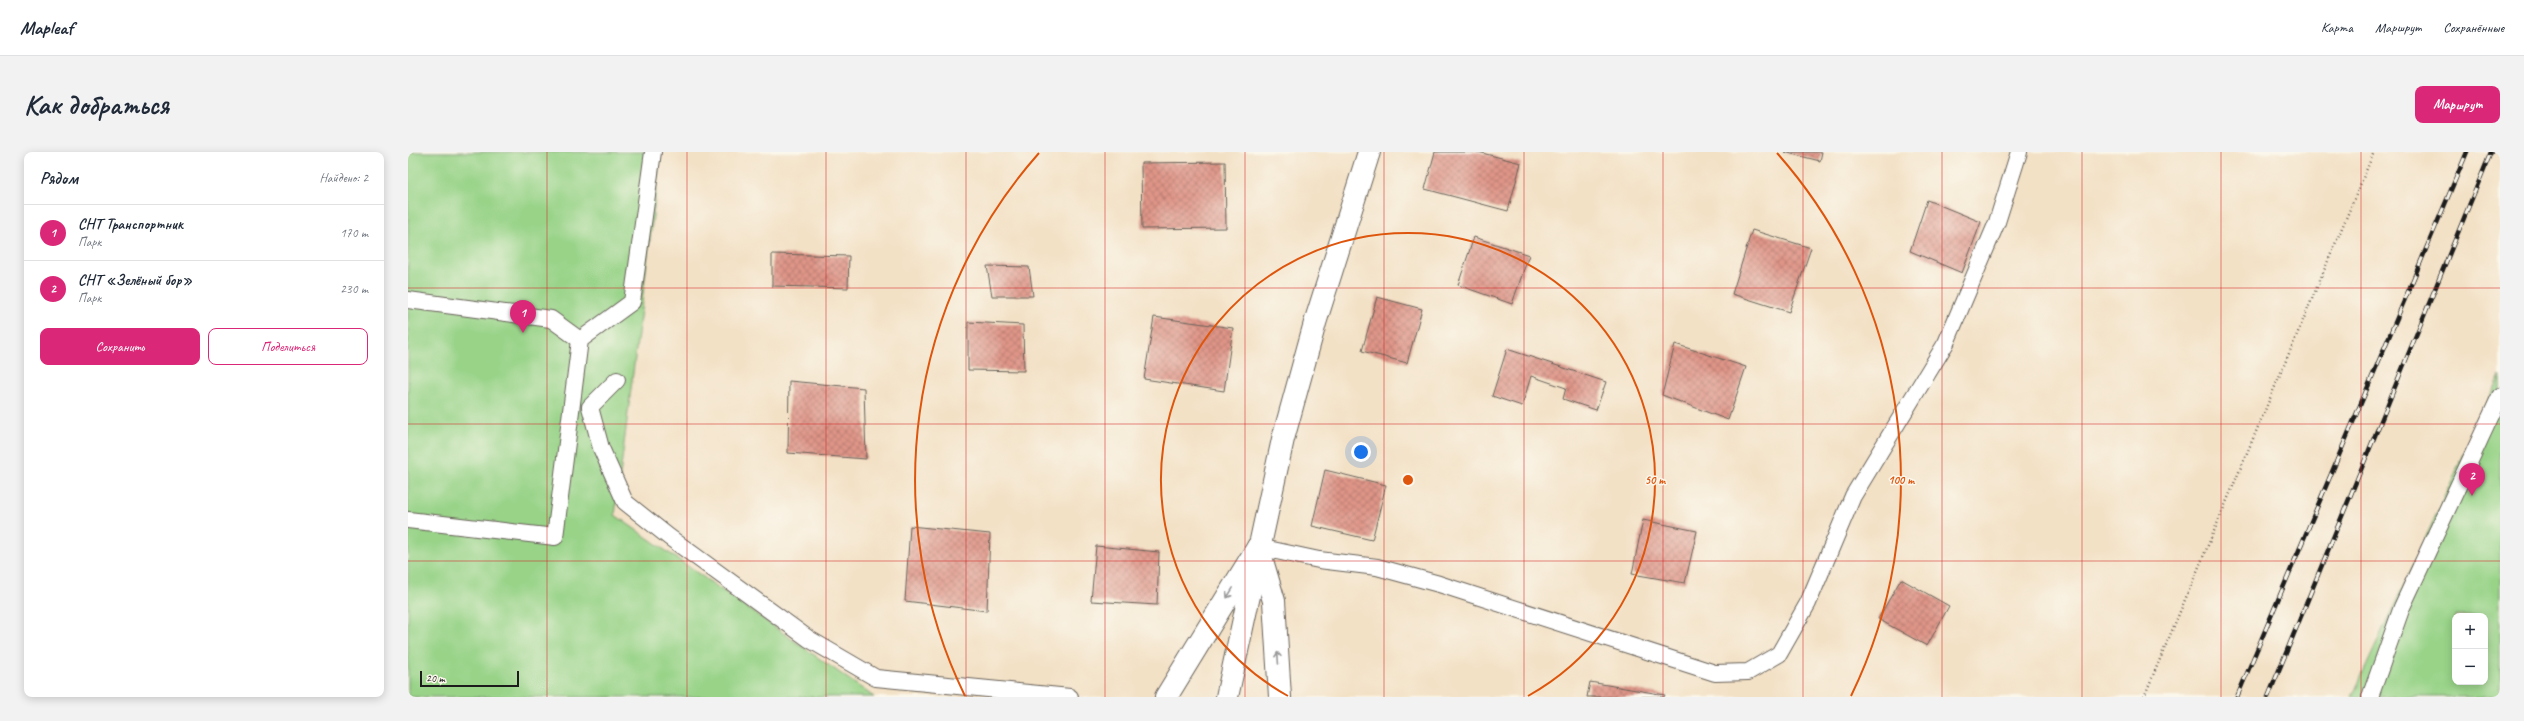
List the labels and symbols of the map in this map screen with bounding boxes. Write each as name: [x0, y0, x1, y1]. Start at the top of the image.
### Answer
pin: 1: [510, 300, 536, 333]
your location: [1351, 442, 1371, 462]
pin: 2: [2459, 463, 2485, 496]
text: 50 m: [1645, 472, 1666, 488]
text: 100 m: [1888, 472, 1915, 488]
centre of rings: [1401, 473, 1415, 487]
one-way arrow: [1226, 587, 1235, 598]
one-way arrow: [1274, 652, 1281, 665]
scale bar: [420, 669, 519, 688]

